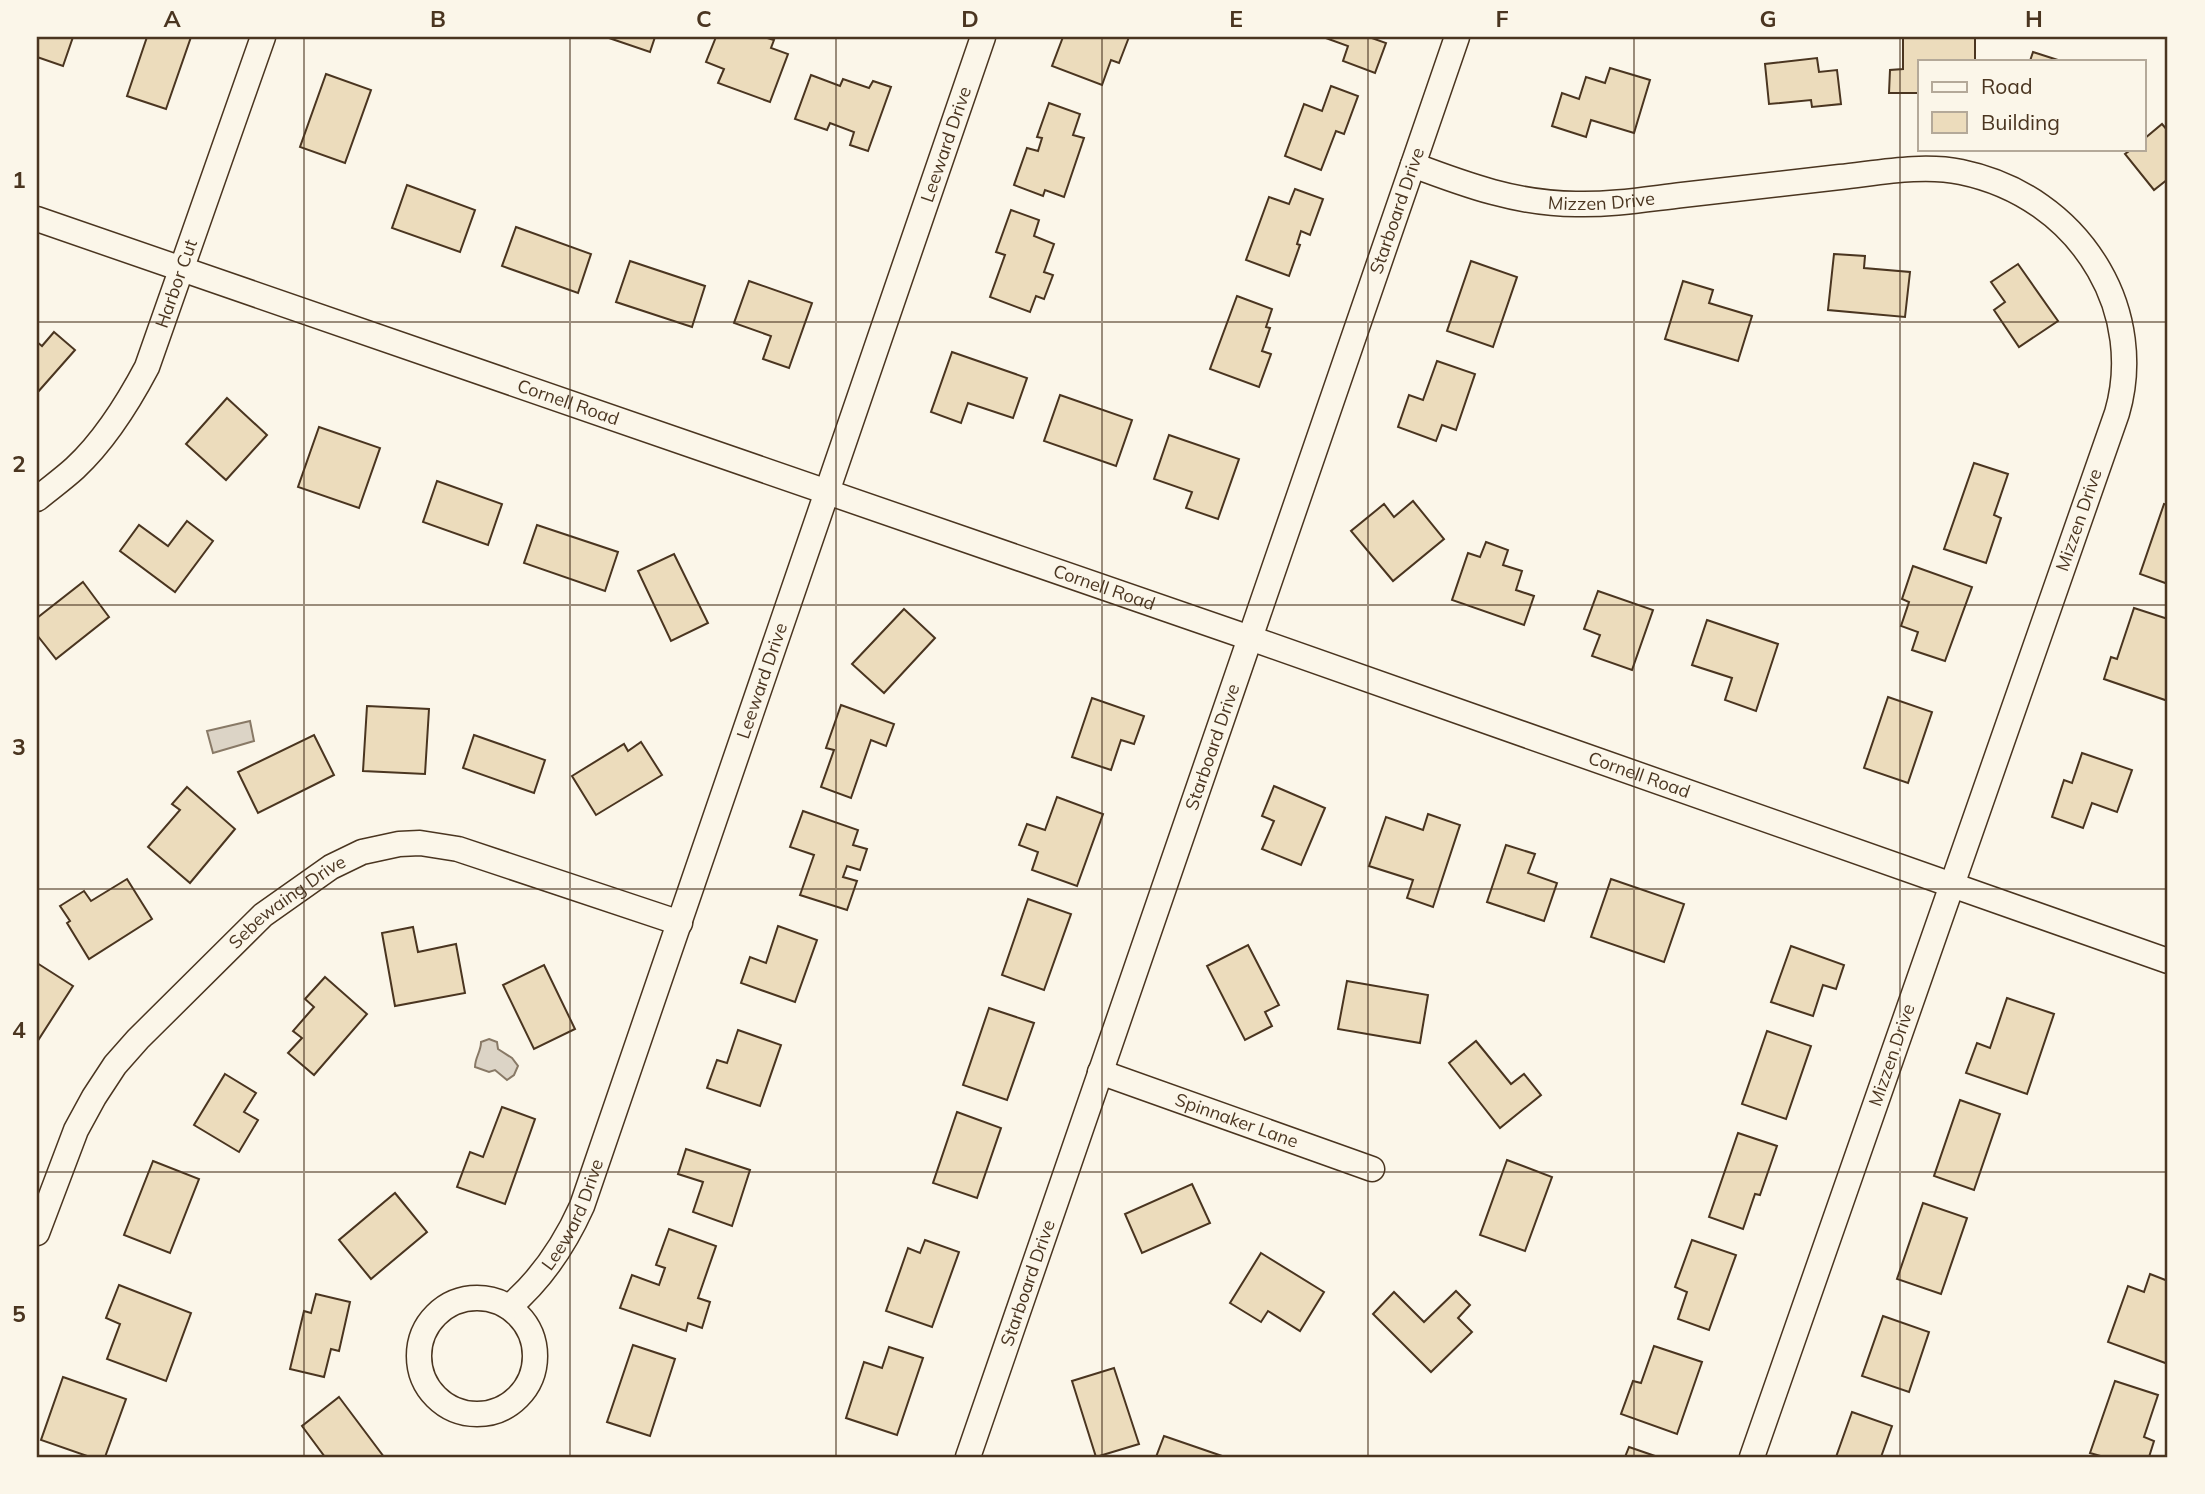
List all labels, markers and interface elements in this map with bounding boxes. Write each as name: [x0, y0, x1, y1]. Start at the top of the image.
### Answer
text: A: [163, 4, 181, 33]
text: B: [430, 4, 446, 33]
text: C: [696, 4, 712, 33]
text: D: [961, 4, 979, 33]
text: E: [1229, 4, 1243, 33]
text: F: [1495, 4, 1509, 33]
text: G: [1759, 4, 1777, 33]
text: H: [2025, 4, 2043, 33]
legend: [1918, 60, 2146, 150]
text: Road: [1981, 73, 2032, 99]
street label: Leeward Drive: [915, 83, 976, 205]
text: Building: [1981, 109, 2060, 135]
street label: Starboard Drive: [1364, 144, 1429, 277]
text: 1: [12, 165, 26, 194]
street label: Mizzen Drive: [1547, 186, 1656, 215]
street label: Harbor Cut: [150, 236, 202, 331]
street label: Cornell Road: [514, 374, 622, 430]
text: 2: [12, 449, 26, 478]
street label: Mizzen Drive: [2050, 466, 2107, 574]
street label: Cornell Road: [1050, 559, 1158, 615]
street label: Leeward Drive: [731, 620, 792, 742]
street label: Starboard Drive: [1180, 681, 1244, 813]
text: 3: [12, 732, 26, 761]
street label: Cornell Road: [1585, 746, 1693, 803]
street label: Sebewaing Drive: [224, 850, 349, 954]
street label: Mizzen Drive: [1863, 1001, 1920, 1109]
text: 4: [12, 1015, 26, 1044]
street label: Spinnaker Lane: [1172, 1088, 1302, 1153]
street label: Leeward Drive: [536, 1156, 608, 1275]
street label: Starboard Drive: [995, 1217, 1060, 1349]
text: 5: [12, 1299, 26, 1328]

